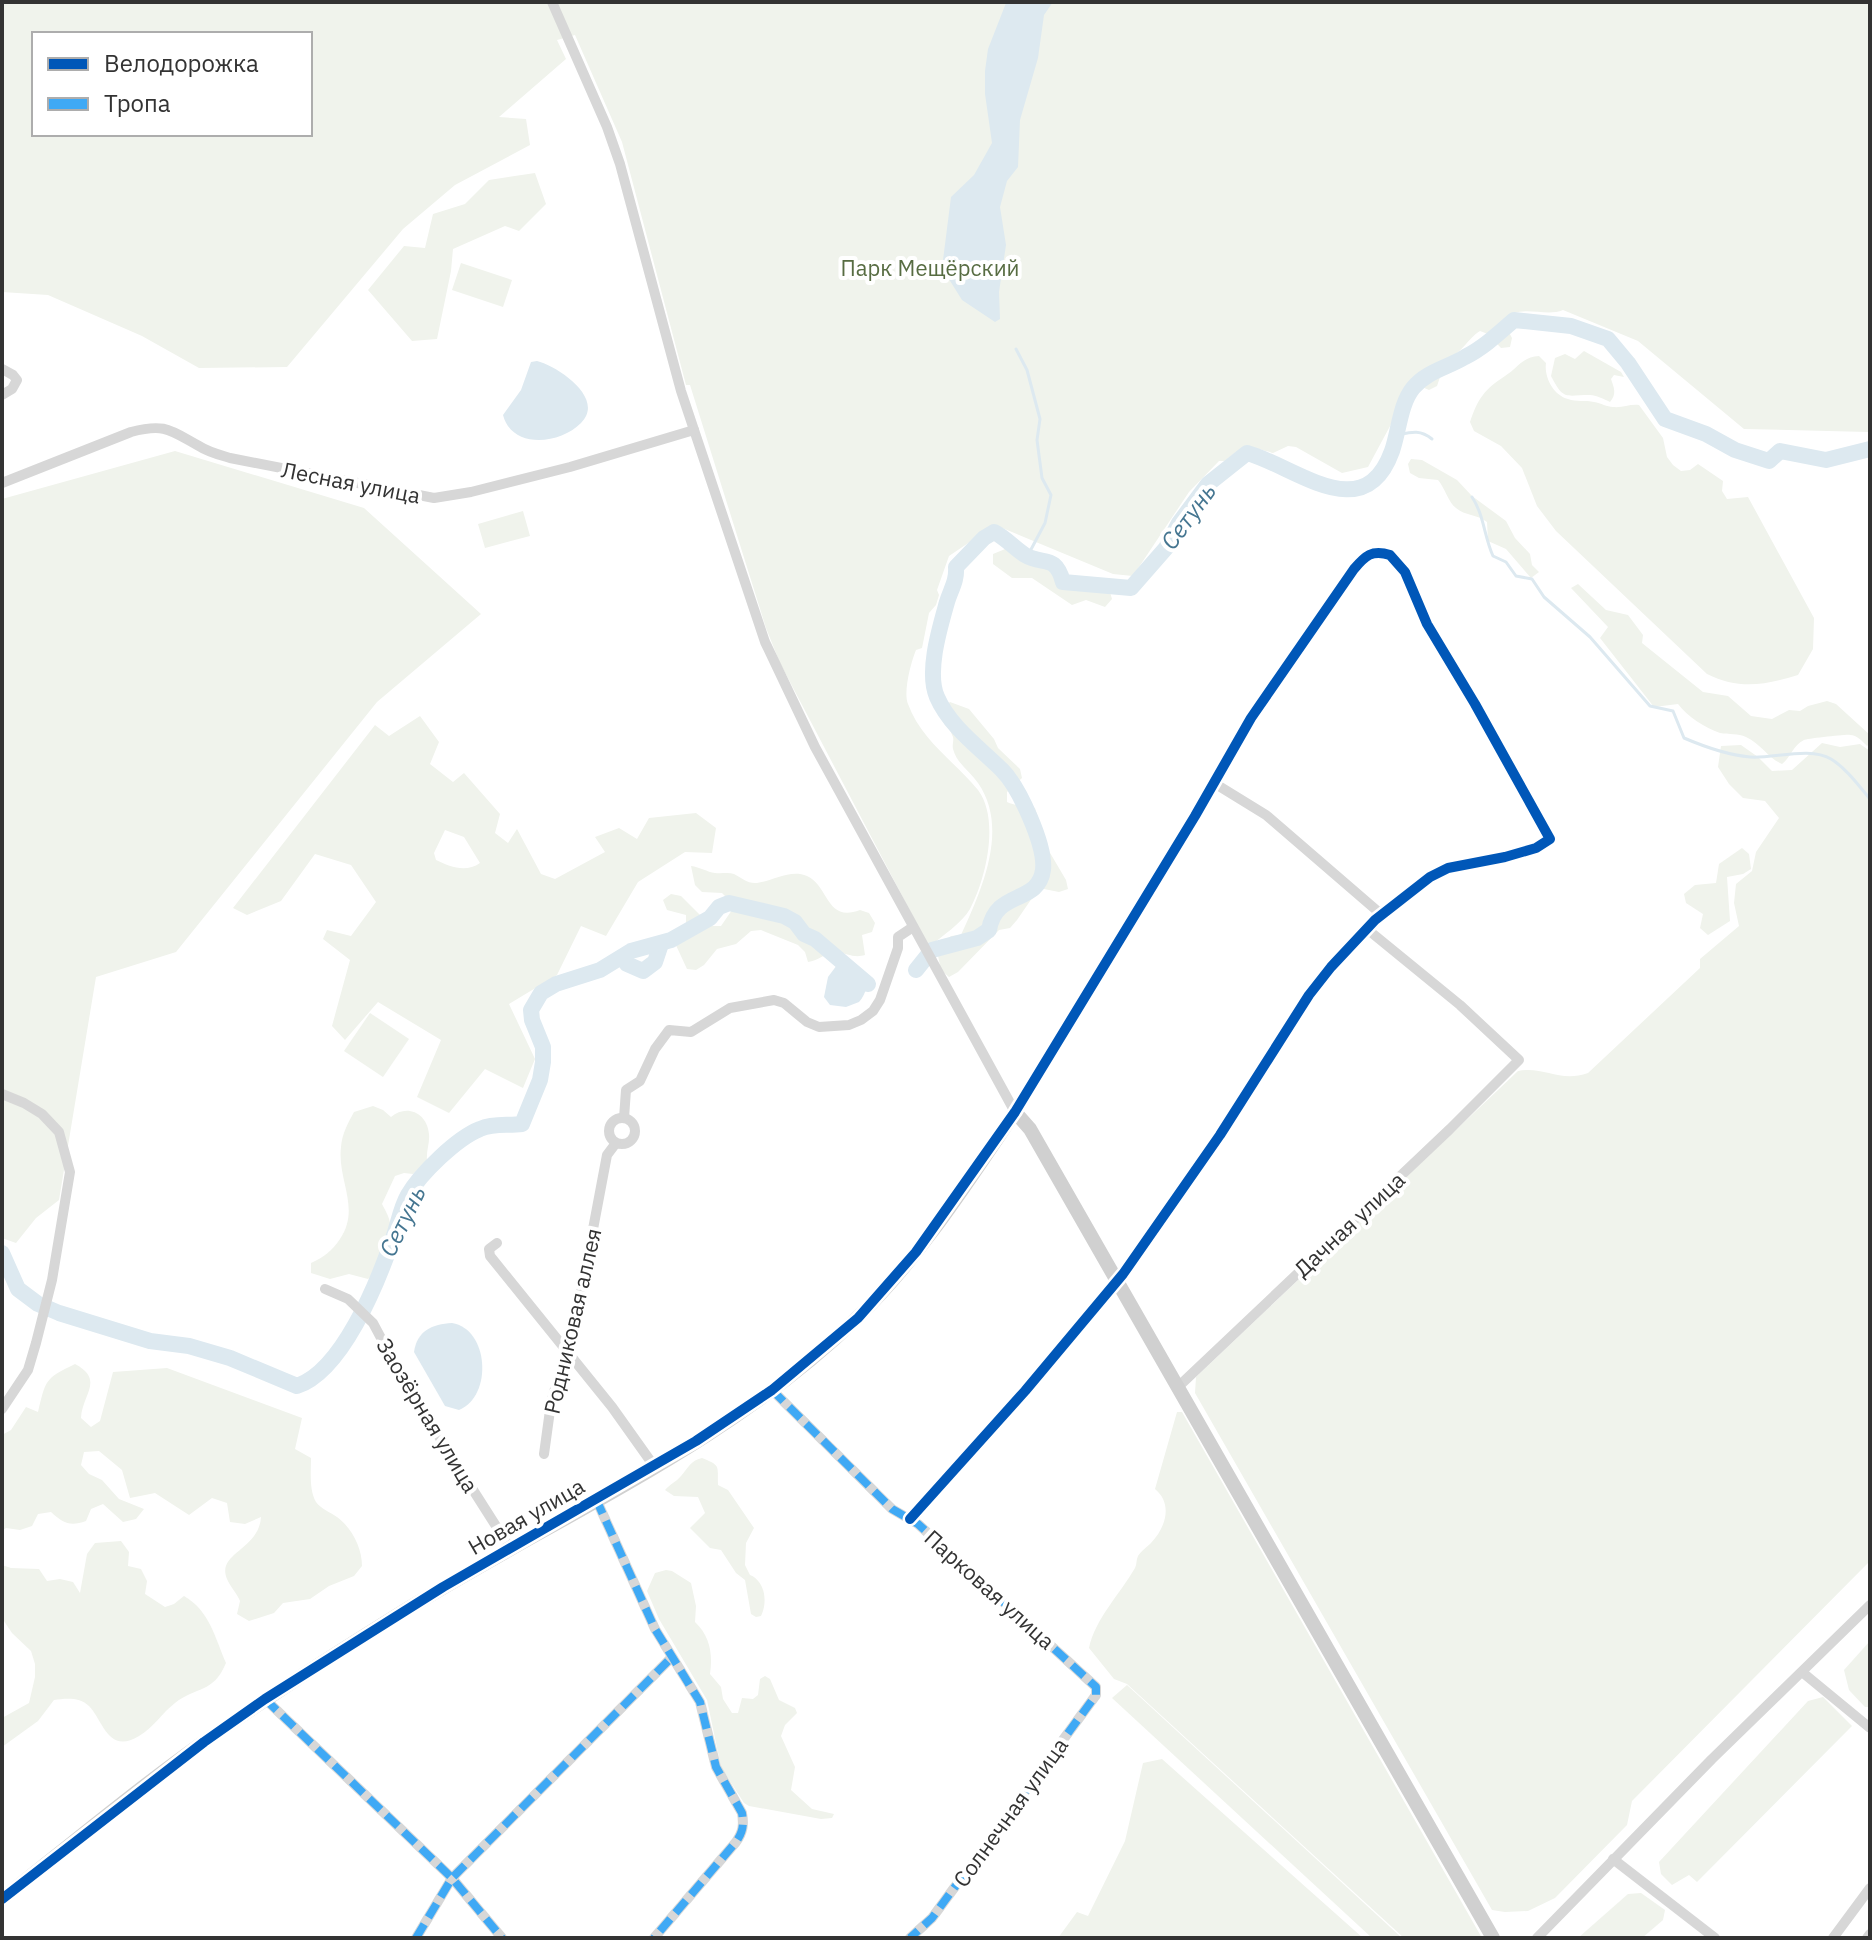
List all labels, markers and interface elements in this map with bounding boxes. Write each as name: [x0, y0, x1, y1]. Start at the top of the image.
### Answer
legend: [32, 32, 312, 136]
text: Велодорожка: [104, 47, 259, 79]
text: Тропа: [104, 87, 171, 119]
park label: Парк Мещёрский: [840, 253, 1020, 282]
street label: Лесная улица: [279, 454, 423, 510]
water label: Сетунь: [1153, 476, 1223, 556]
street label: Дачная улица: [1287, 1165, 1411, 1283]
water label: Сетунь: [371, 1180, 433, 1262]
street label: Родниковая аллея: [537, 1225, 607, 1417]
street label: Заозёрная улица: [370, 1332, 486, 1498]
street label: Новая улица: [463, 1471, 590, 1561]
street label: Парковая улица: [919, 1523, 1061, 1655]
street label: Солнечная улица: [946, 1731, 1074, 1892]

